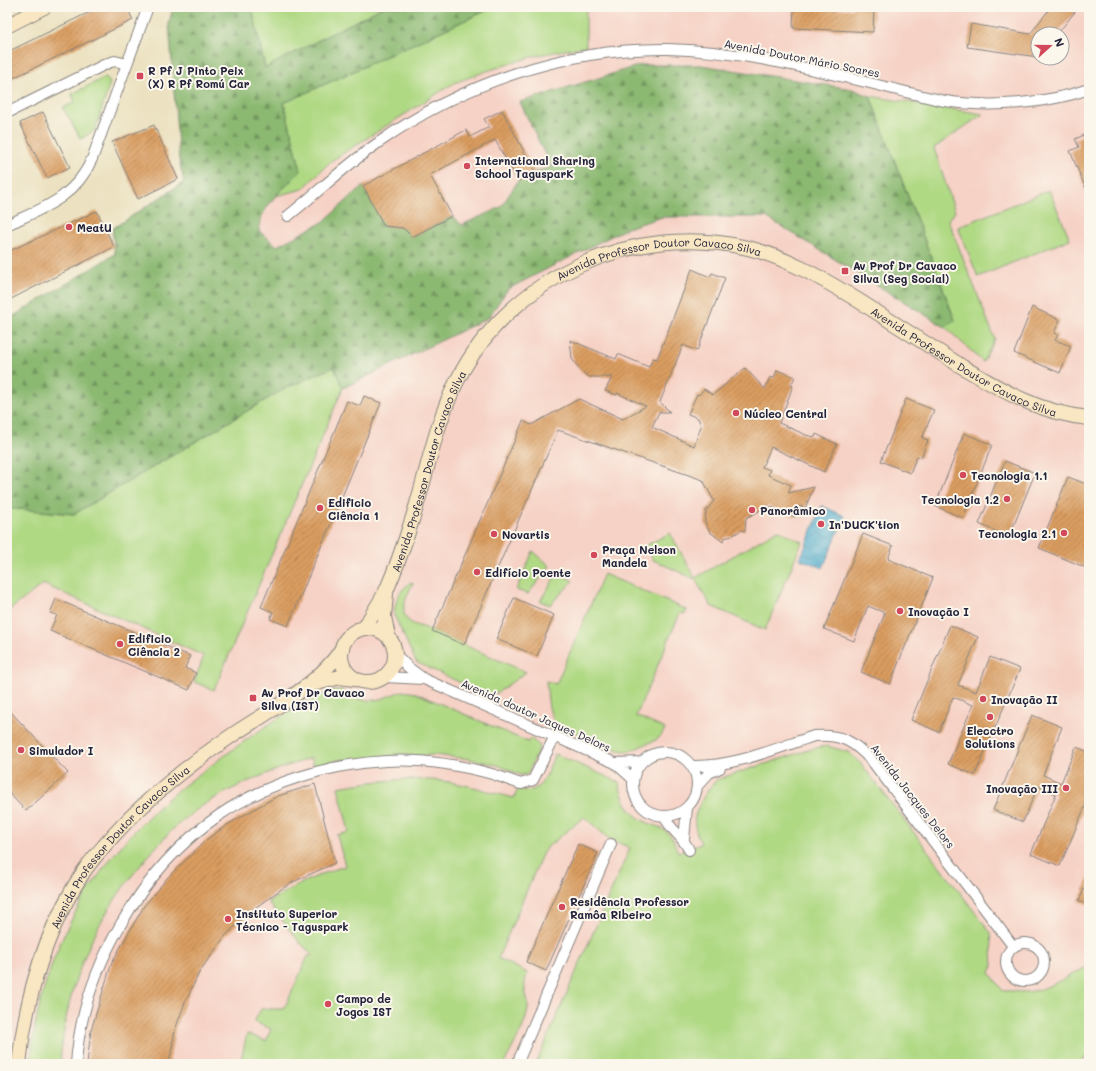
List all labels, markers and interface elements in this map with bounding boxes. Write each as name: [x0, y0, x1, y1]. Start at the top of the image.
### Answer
north arrow: [1030, 26, 1070, 66]
street label: Avenida Doutor Mário Soares: [723, 36, 881, 80]
text: N: [1051, 36, 1068, 49]
place label: R Pf J Pinto Peix (X) R Pf Romú Car: [148, 63, 250, 91]
marker: R Pf J Pinto Peix (X) R Pf Romú Car: [135, 71, 145, 81]
place label: International Sharing School TagusparK: [475, 153, 595, 181]
marker: International Sharing School TagusparK: [462, 161, 472, 171]
place label: MeatU: [77, 220, 112, 235]
marker: MeatU: [64, 222, 74, 232]
street label: Avenida Professor Doutor Cavaco Silva: [553, 234, 764, 283]
place label: Av Prof Dr Cavaco Silva (Seg Social): [853, 258, 957, 286]
marker: Av Prof Dr Cavaco Silva (Seg Social): [840, 266, 850, 276]
street label: Avenida Professor Doutor Cavaco Silva: [868, 303, 1059, 419]
street label: Avenida Professor Doutor Cavaco Silva: [387, 367, 469, 574]
place label: Núcleo Central: [744, 406, 827, 421]
marker: Núcleo Central: [731, 408, 741, 418]
place label: Tecnologia 1.1: [971, 468, 1047, 483]
marker: Tecnologia 1.1: [958, 470, 968, 480]
place label: Tecnologia 1.2: [921, 492, 999, 507]
marker: Tecnologia 1.2: [1002, 494, 1012, 504]
place label: Edificio Ciência 1: [328, 495, 379, 523]
marker: Edificio Ciência 1: [315, 503, 325, 513]
place label: Panorâmico: [760, 503, 826, 518]
marker: Panorâmico: [747, 505, 757, 515]
place label: In'DUCK'tion: [829, 517, 899, 532]
marker: In'DUCK'tion: [816, 519, 826, 529]
place label: Tecnologia 2.1: [978, 526, 1056, 541]
place label: Novartis: [502, 527, 550, 542]
marker: Tecnologia 2.1: [1059, 528, 1069, 538]
marker: Novartis: [489, 529, 499, 539]
place label: Praça Nelson Mandela: [602, 542, 676, 570]
marker: Praça Nelson Mandela: [589, 550, 599, 560]
place label: Edifício Poente: [485, 565, 571, 580]
marker: Edifício Poente: [472, 567, 482, 577]
place label: Inovação I: [908, 604, 969, 619]
marker: Inovação I: [895, 606, 905, 616]
place label: Edificio Ciência 2: [128, 631, 180, 659]
marker: Edificio Ciência 2: [115, 639, 125, 649]
street label: Avenida doutor Jaques Delors: [459, 675, 613, 755]
place label: Av Prof Dr Cavaco Silva (IST): [261, 685, 365, 713]
place label: Inovação II: [991, 692, 1058, 707]
marker: Av Prof Dr Cavaco Silva (IST): [248, 693, 258, 703]
marker: Inovação II: [978, 694, 988, 704]
marker: Elecctro Solutions: [985, 712, 995, 722]
place label: Elecctro Solutions: [965, 723, 1015, 751]
street label: Avenida Jacques Delors: [868, 741, 958, 851]
place label: Simulador I: [29, 743, 94, 758]
marker: Simulador I: [16, 745, 26, 755]
street label: Avenida Professor Doutor Cavaco Silva: [47, 761, 193, 931]
place label: Inovação III: [986, 781, 1058, 796]
marker: Inovação III: [1061, 783, 1071, 793]
place label: Residência Professor Ramôa Ribeiro: [570, 894, 689, 922]
marker: Residência Professor Ramôa Ribeiro: [557, 902, 567, 912]
place label: Instituto Superior Técnico - Taguspark: [236, 906, 349, 934]
marker: Instituto Superior Técnico - Taguspark: [223, 914, 233, 924]
place label: Campo de Jogos IST: [336, 991, 392, 1019]
marker: Campo de Jogos IST: [323, 999, 333, 1009]

